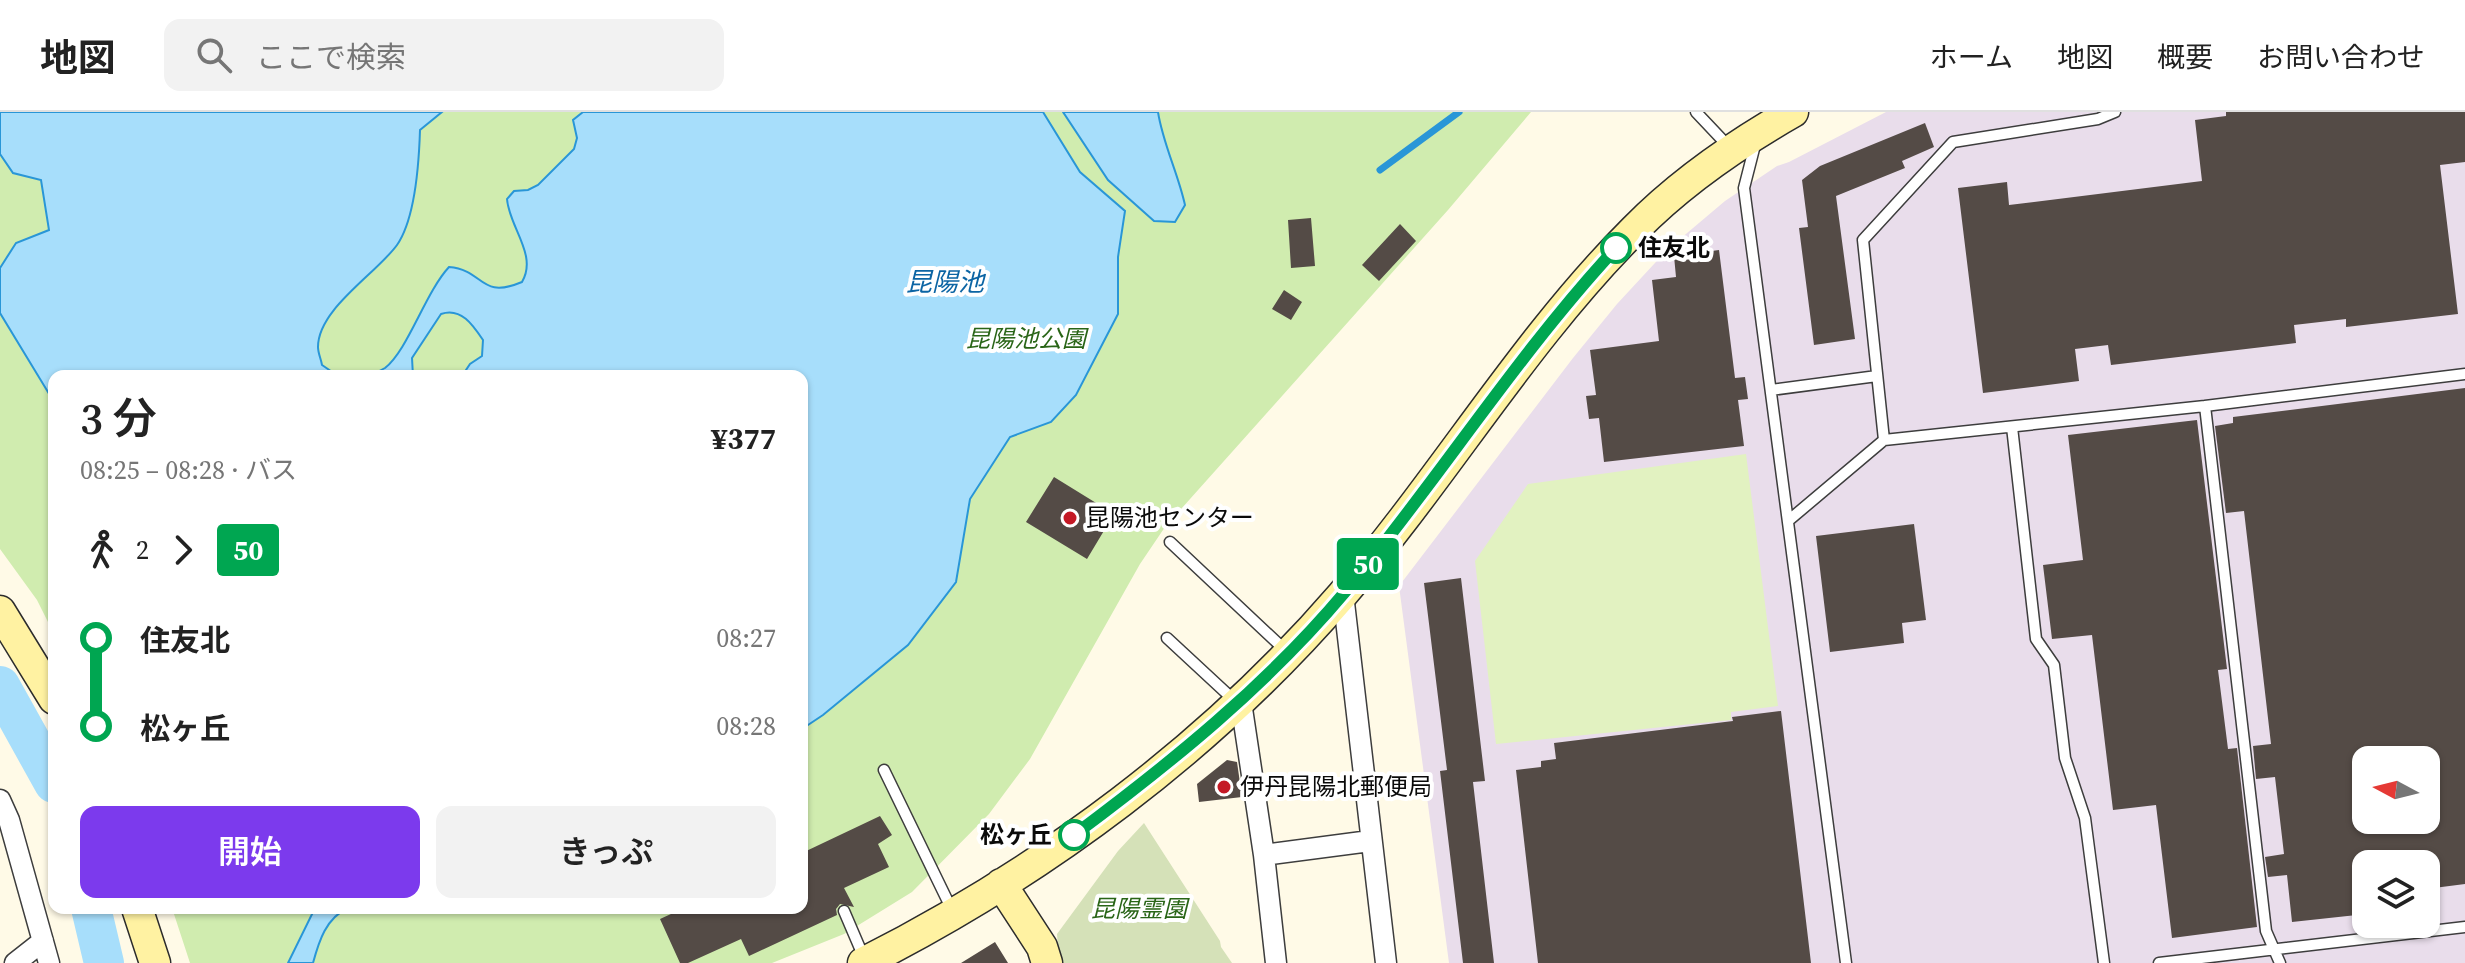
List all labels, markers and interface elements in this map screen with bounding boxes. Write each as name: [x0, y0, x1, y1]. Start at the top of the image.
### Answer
search box: [164, 19, 724, 91]
text: 地図: [40, 32, 116, 84]
icon: search: [192, 33, 236, 77]
text: ここで検索: [256, 37, 406, 78]
text: ホーム: [1930, 38, 2013, 76]
text: 地図: [2057, 38, 2113, 76]
text: 概要: [2157, 38, 2213, 76]
text: お問い合わせ: [2257, 38, 2425, 76]
place label: 住友北: [1638, 231, 1710, 264]
marker: 住友北: [1601, 233, 1631, 263]
water label: 昆陽池: [906, 264, 987, 300]
park label: 昆陽池公園: [966, 322, 1089, 355]
text: 3 分: [80, 388, 157, 449]
text: ¥377: [711, 418, 776, 459]
text: 08:25 – 08:28 · バス: [80, 452, 297, 488]
place label: 昆陽池センター: [1086, 501, 1254, 534]
marker: 昆陽池センター: [1061, 509, 1079, 527]
icon: walk: [80, 528, 124, 572]
icon: forward: [161, 528, 205, 572]
text: 50: [233, 531, 263, 569]
text: 2: [136, 532, 149, 568]
line badge: 50: [1332, 538, 1404, 590]
text: 50: [1353, 545, 1383, 583]
text: 住友北: [140, 620, 230, 661]
text: 08:27: [716, 620, 776, 656]
text: 松ヶ丘: [140, 708, 230, 749]
text: 08:28: [716, 708, 776, 744]
north arrow: [2352, 746, 2440, 834]
map controls: [2352, 746, 2440, 938]
place label: 伊丹昆陽北郵便局: [1240, 770, 1432, 803]
marker: 伊丹昆陽北郵便局: [1215, 778, 1233, 796]
button: 開始: [80, 806, 420, 898]
button: きっぷ: [436, 806, 776, 898]
place label: 松ヶ丘: [980, 818, 1052, 851]
marker: 松ヶ丘: [1059, 820, 1089, 850]
button: layers: [2352, 850, 2440, 938]
park label: 昆陽霊園: [1091, 892, 1190, 925]

